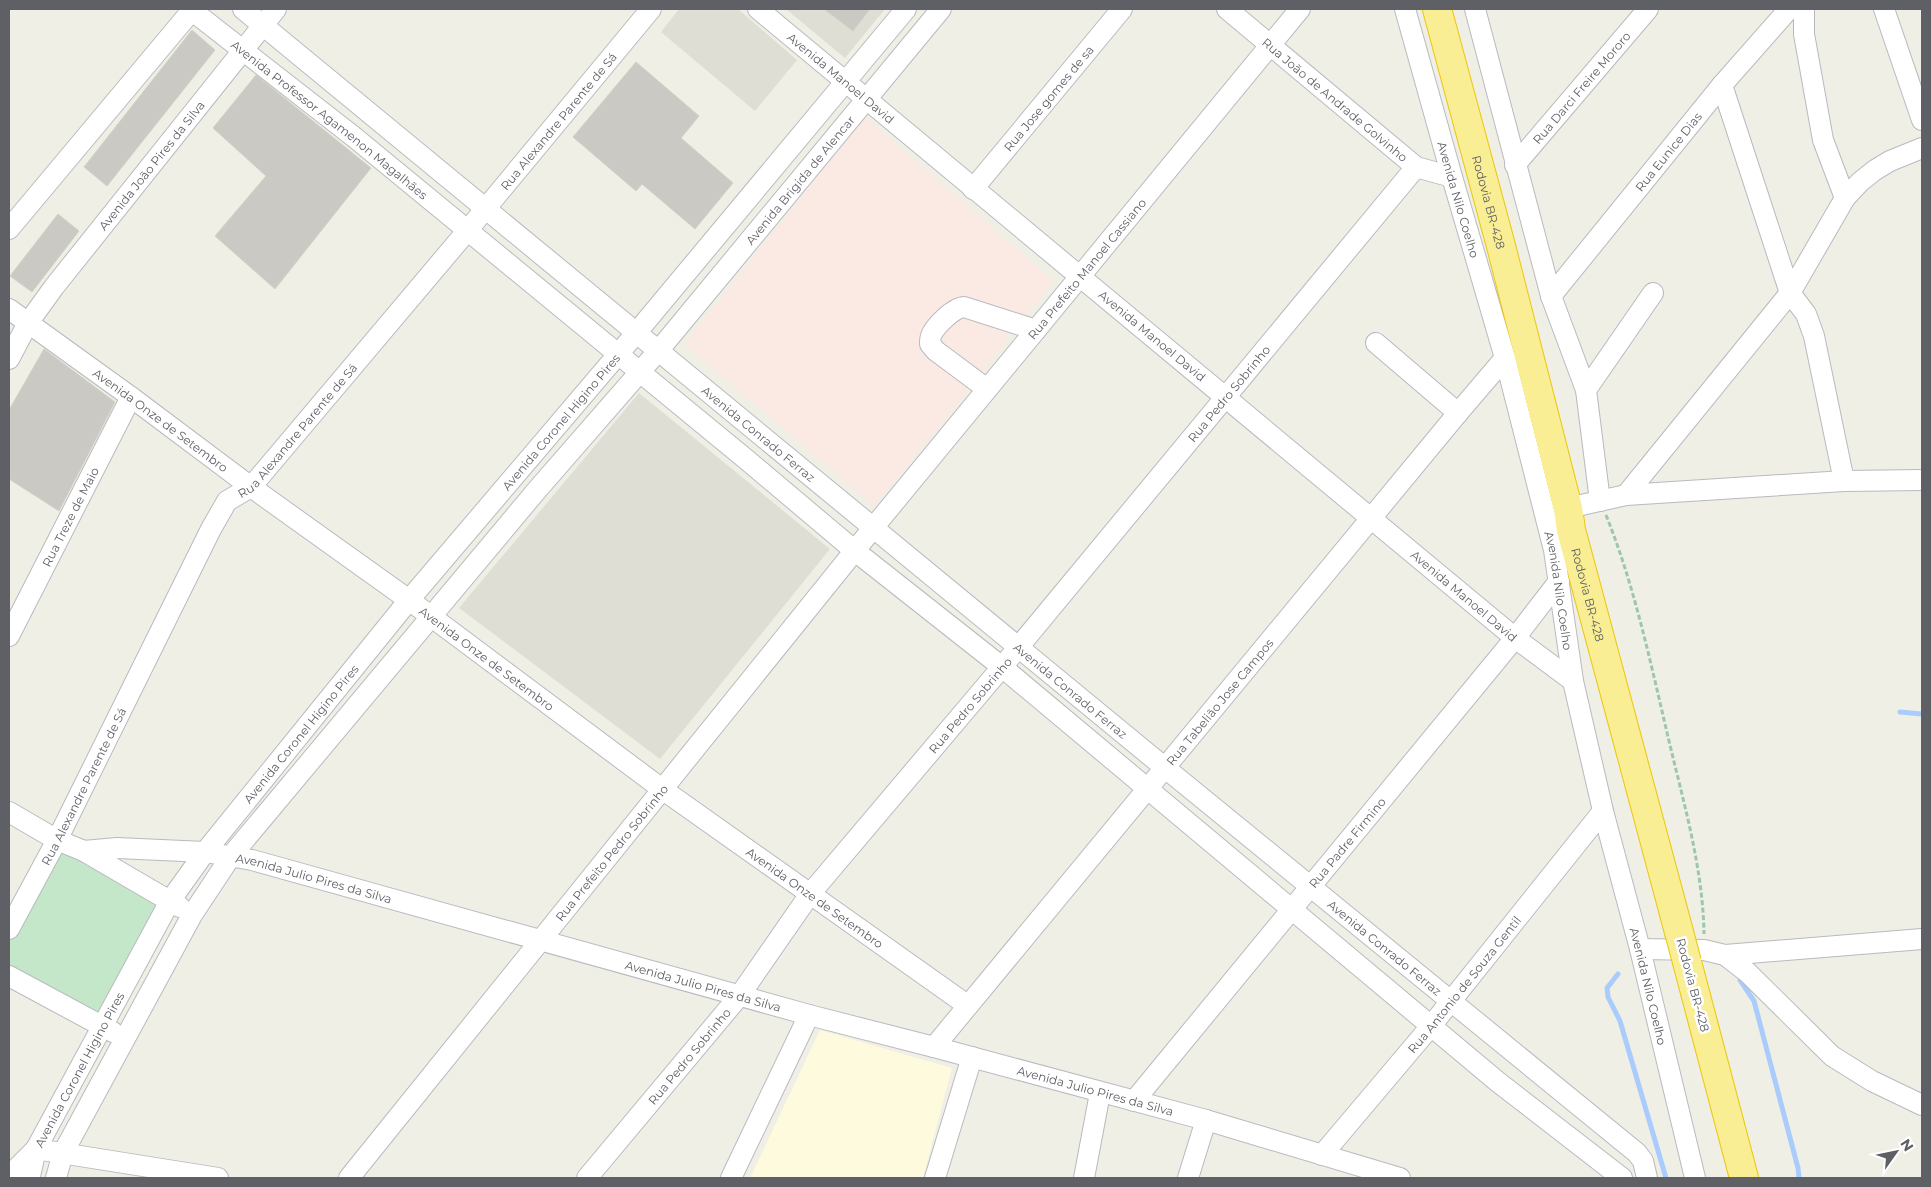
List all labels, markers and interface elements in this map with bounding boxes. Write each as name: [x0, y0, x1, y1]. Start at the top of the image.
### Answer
street label: Rua Darci Freire Mororo: [1529, 28, 1633, 147]
street label: Avenida Manoel David: [785, 29, 898, 126]
street label: Rua João de Andrade Golvinho: [1259, 34, 1411, 165]
street label: Avenida Professor Agamenon Magalhães: [228, 37, 431, 202]
street label: Rua Jose gomes de sa: [1000, 42, 1096, 154]
street label: Rua Alexandre Parente de Sá: [497, 49, 620, 193]
street label: Avenida João Pires da Silva: [95, 97, 207, 233]
street label: Rua Eunice Dias: [1632, 109, 1705, 194]
street label: Avenida Brigida de Alencar: [742, 112, 858, 247]
street label: Avenida Nilo Coelho: [1435, 140, 1483, 260]
street label: Rodovia BR-428: [1469, 154, 1509, 251]
street label: Rua Prefeito Manoel Cassiano: [1024, 195, 1149, 342]
street label: Avenida Manoel David: [1096, 287, 1209, 384]
street label: Rua Pedro Sobrinho: [1184, 342, 1273, 445]
street label: Avenida Coronel Higino Pires: [498, 350, 623, 493]
street label: Rua Alexandre Parente de Sá: [235, 360, 360, 501]
street label: Avenida Onze de Setembro: [90, 365, 231, 475]
street label: Avenida Conrado Ferraz: [699, 382, 819, 485]
street label: Rua Treze de Maio: [38, 464, 102, 569]
street label: Avenida Nilo Coelho: [1542, 529, 1576, 651]
street label: Rodovia BR-428: [1569, 546, 1608, 643]
street label: Avenida Manoel David: [1408, 547, 1521, 644]
street label: Avenida Onze de Setembro: [417, 603, 557, 713]
street label: Rua Tabelião Jose Campos: [1163, 635, 1276, 768]
street label: Avenida Conrado Ferraz: [1011, 639, 1131, 741]
street label: Rua Pedro Sobrinho: [925, 654, 1015, 756]
street label: Avenida Coronel Higino Pires: [240, 661, 362, 806]
street label: Rua Alexandre Parente de Sá: [37, 705, 129, 868]
street label: Rua Prefeito Pedro Sobrinho: [552, 781, 671, 924]
street label: Rua Padre Firmino: [1305, 794, 1389, 891]
street label: Avenida Onze de Setembro: [744, 844, 886, 951]
street label: Avenida Julio Pires da Silva: [235, 850, 394, 906]
street label: Avenida Conrado Ferraz: [1325, 896, 1445, 998]
street label: Rua Antonio de Souza Gentil: [1404, 913, 1524, 1056]
street label: Avenida Nilo Coelho: [1627, 926, 1670, 1046]
street label: Rodovia BR-428: [1673, 936, 1713, 1034]
street label: Avenida Julio Pires da Silva: [624, 957, 783, 1014]
street label: Avenida Coronel Higino Pires: [31, 989, 127, 1150]
street label: Rua Pedro Sobrinho: [644, 1005, 734, 1107]
street label: Avenida Julio Pires da Silva: [1016, 1062, 1175, 1118]
north arrow: [1871, 1127, 1921, 1177]
text: N: [1896, 1135, 1918, 1155]

